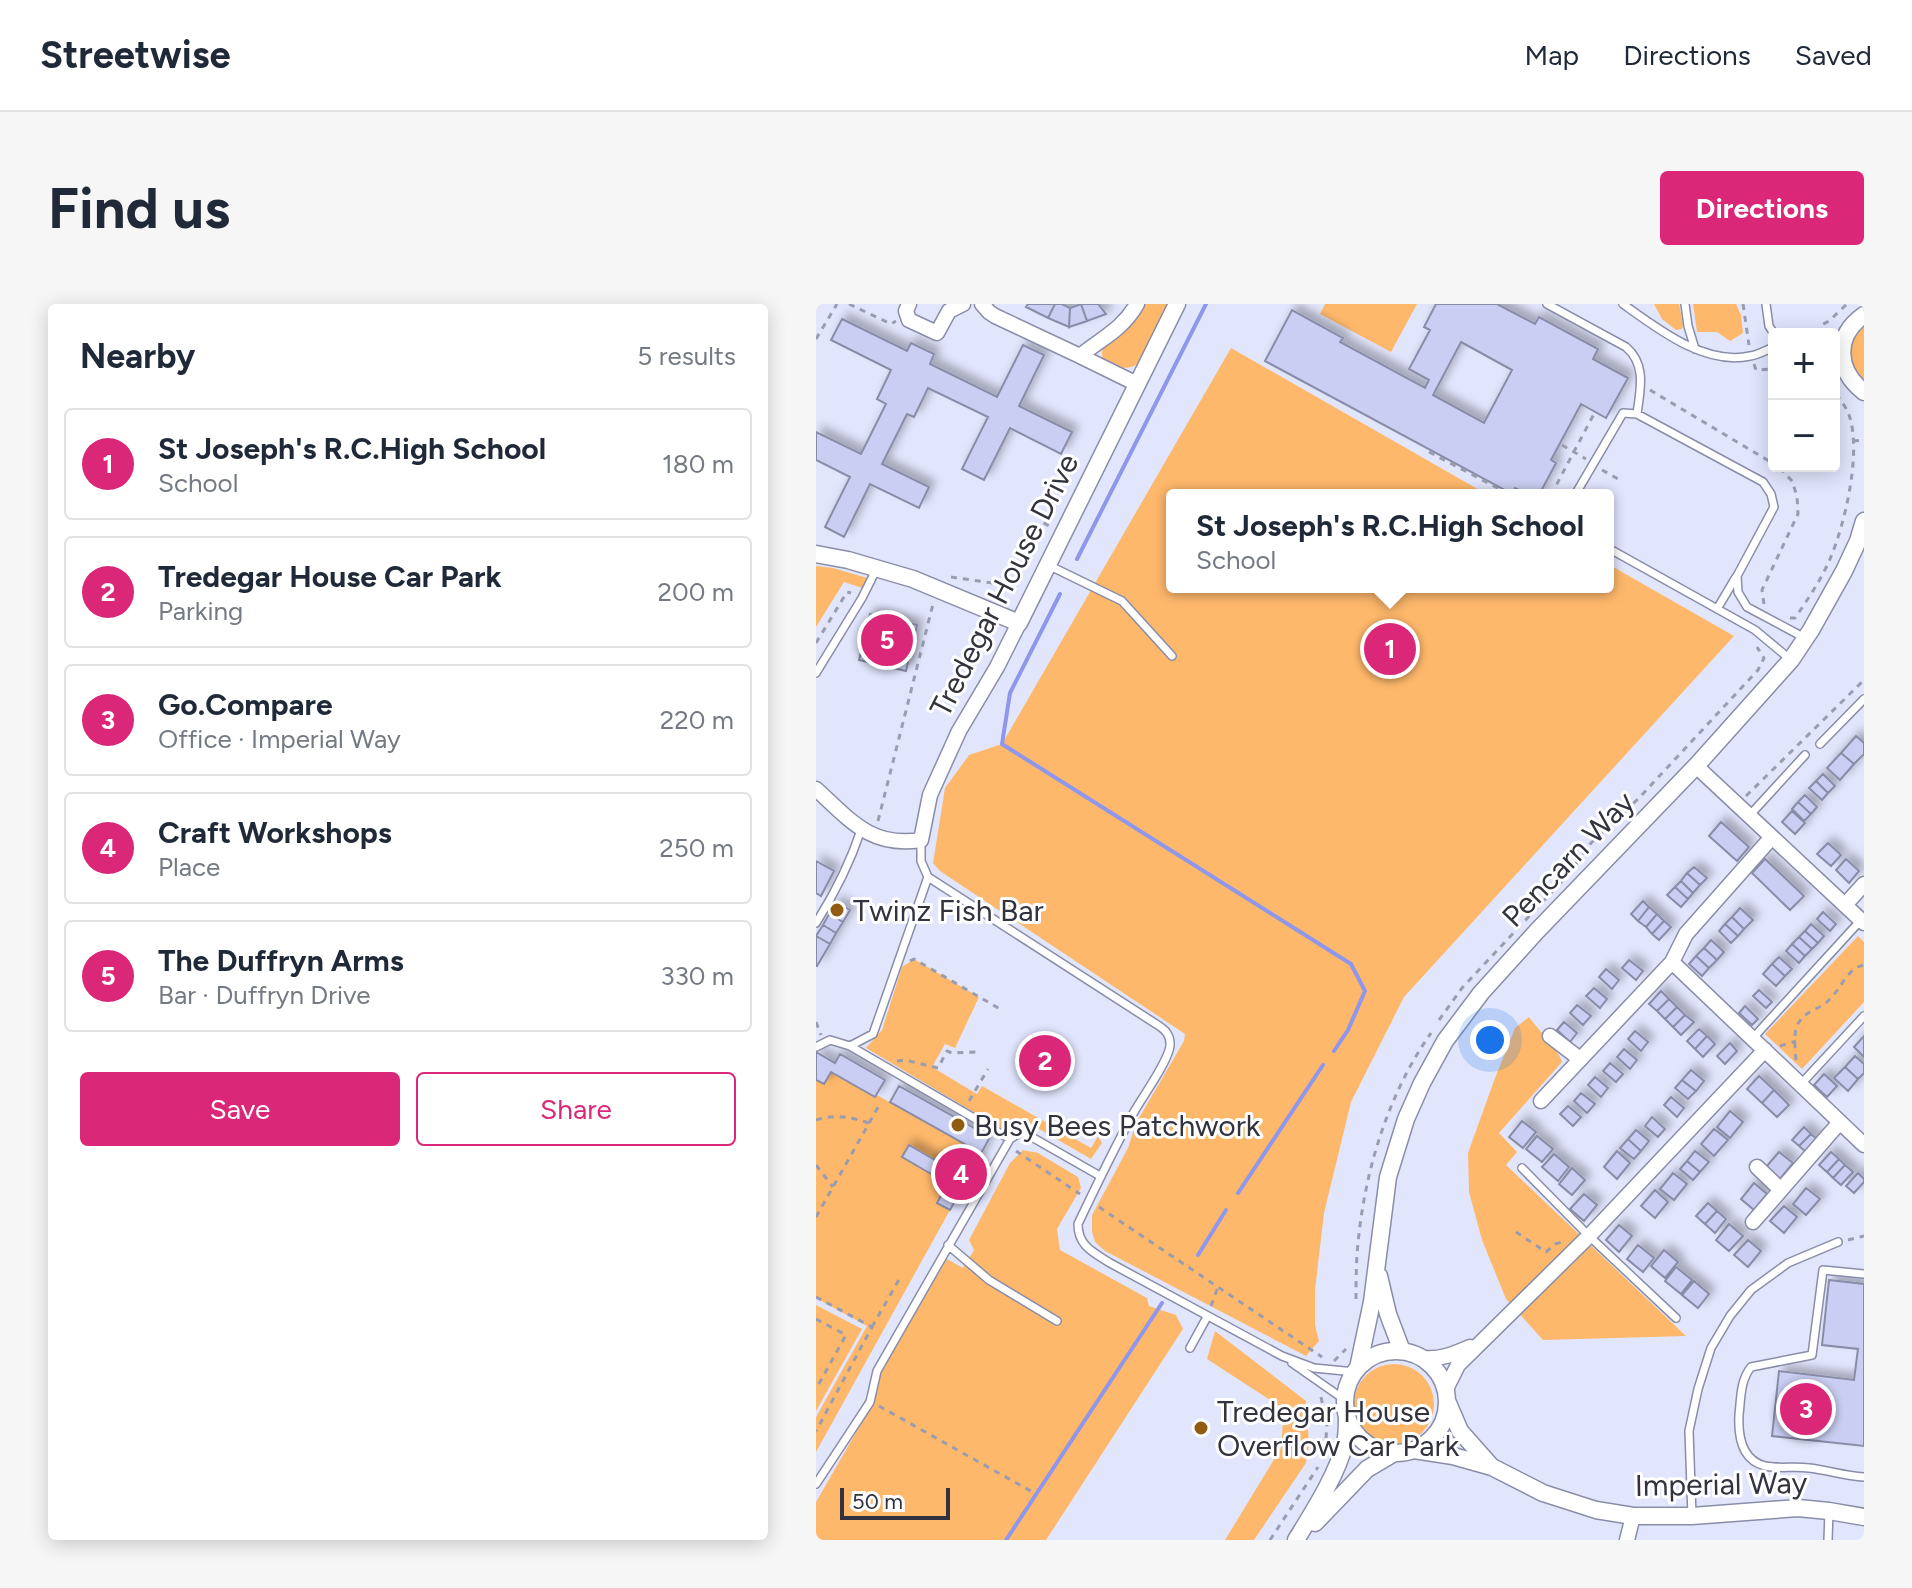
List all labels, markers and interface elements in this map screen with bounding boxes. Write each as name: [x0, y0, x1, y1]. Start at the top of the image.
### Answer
text: Streetwise: [40, 32, 231, 78]
text: Map: [1525, 38, 1579, 72]
text: Directions: [1623, 38, 1751, 72]
text: Saved: [1795, 38, 1872, 72]
button: Directions: [1660, 171, 1864, 245]
text: Find us: [48, 175, 230, 242]
map controls: [1768, 328, 1840, 472]
button: +: [1768, 328, 1840, 400]
text: Nearby: [80, 336, 195, 377]
text: 5 results: [637, 340, 736, 372]
button: −: [1768, 400, 1840, 472]
text: St Joseph's R.C.High School: [158, 430, 546, 467]
street label: Tredegar House Drive: [922, 447, 1086, 723]
text: 1: [103, 448, 113, 480]
text: 180 m: [662, 448, 734, 480]
text: School: [158, 467, 238, 499]
popup: [1166, 489, 1614, 593]
text: St Joseph's R.C.High School: [1196, 507, 1584, 544]
text: School: [1196, 544, 1276, 576]
text: Tredegar House Car Park: [158, 558, 502, 595]
text: 2: [100, 576, 116, 608]
text: 200 m: [658, 576, 734, 608]
text: Parking: [158, 595, 243, 627]
pin: 5: [861, 610, 913, 670]
pin: 1: [1364, 619, 1416, 679]
text: Go.Compare: [158, 686, 333, 723]
text: 3: [101, 704, 115, 736]
text: 220 m: [660, 704, 734, 736]
text: Office · Imperial Way: [158, 723, 401, 755]
street label: Pencarn Way: [1494, 783, 1642, 935]
text: Craft Workshops: [158, 814, 392, 851]
text: 4: [100, 832, 116, 864]
text: 250 m: [659, 832, 734, 864]
text: Place: [158, 851, 220, 883]
place label: Twinz Fish Bar: [853, 892, 1044, 929]
marker: Twinz Fish Bar: [828, 901, 846, 919]
text: The Duffryn Arms: [158, 942, 404, 979]
text: 5: [100, 960, 116, 992]
text: 330 m: [660, 960, 734, 992]
text: Bar · Duffryn Drive: [158, 979, 370, 1011]
your location: [1470, 1020, 1510, 1060]
pin: 2: [1019, 1031, 1071, 1091]
button: Save: [80, 1072, 400, 1146]
button: Share: [416, 1072, 736, 1146]
place label: Busy Bees Patchwork: [974, 1107, 1261, 1144]
marker: Busy Bees Patchwork: [949, 1116, 967, 1134]
pin: 4: [935, 1144, 987, 1204]
pin: 3: [1780, 1379, 1832, 1439]
place label: Tredegar House Overflow Car Park: [1217, 1393, 1460, 1464]
marker: Tredegar House Overflow Car Park: [1192, 1419, 1210, 1437]
street label: Imperial Way: [1634, 1464, 1808, 1504]
scale bar: [840, 1484, 950, 1520]
text: 50 m: [852, 1488, 903, 1515]

